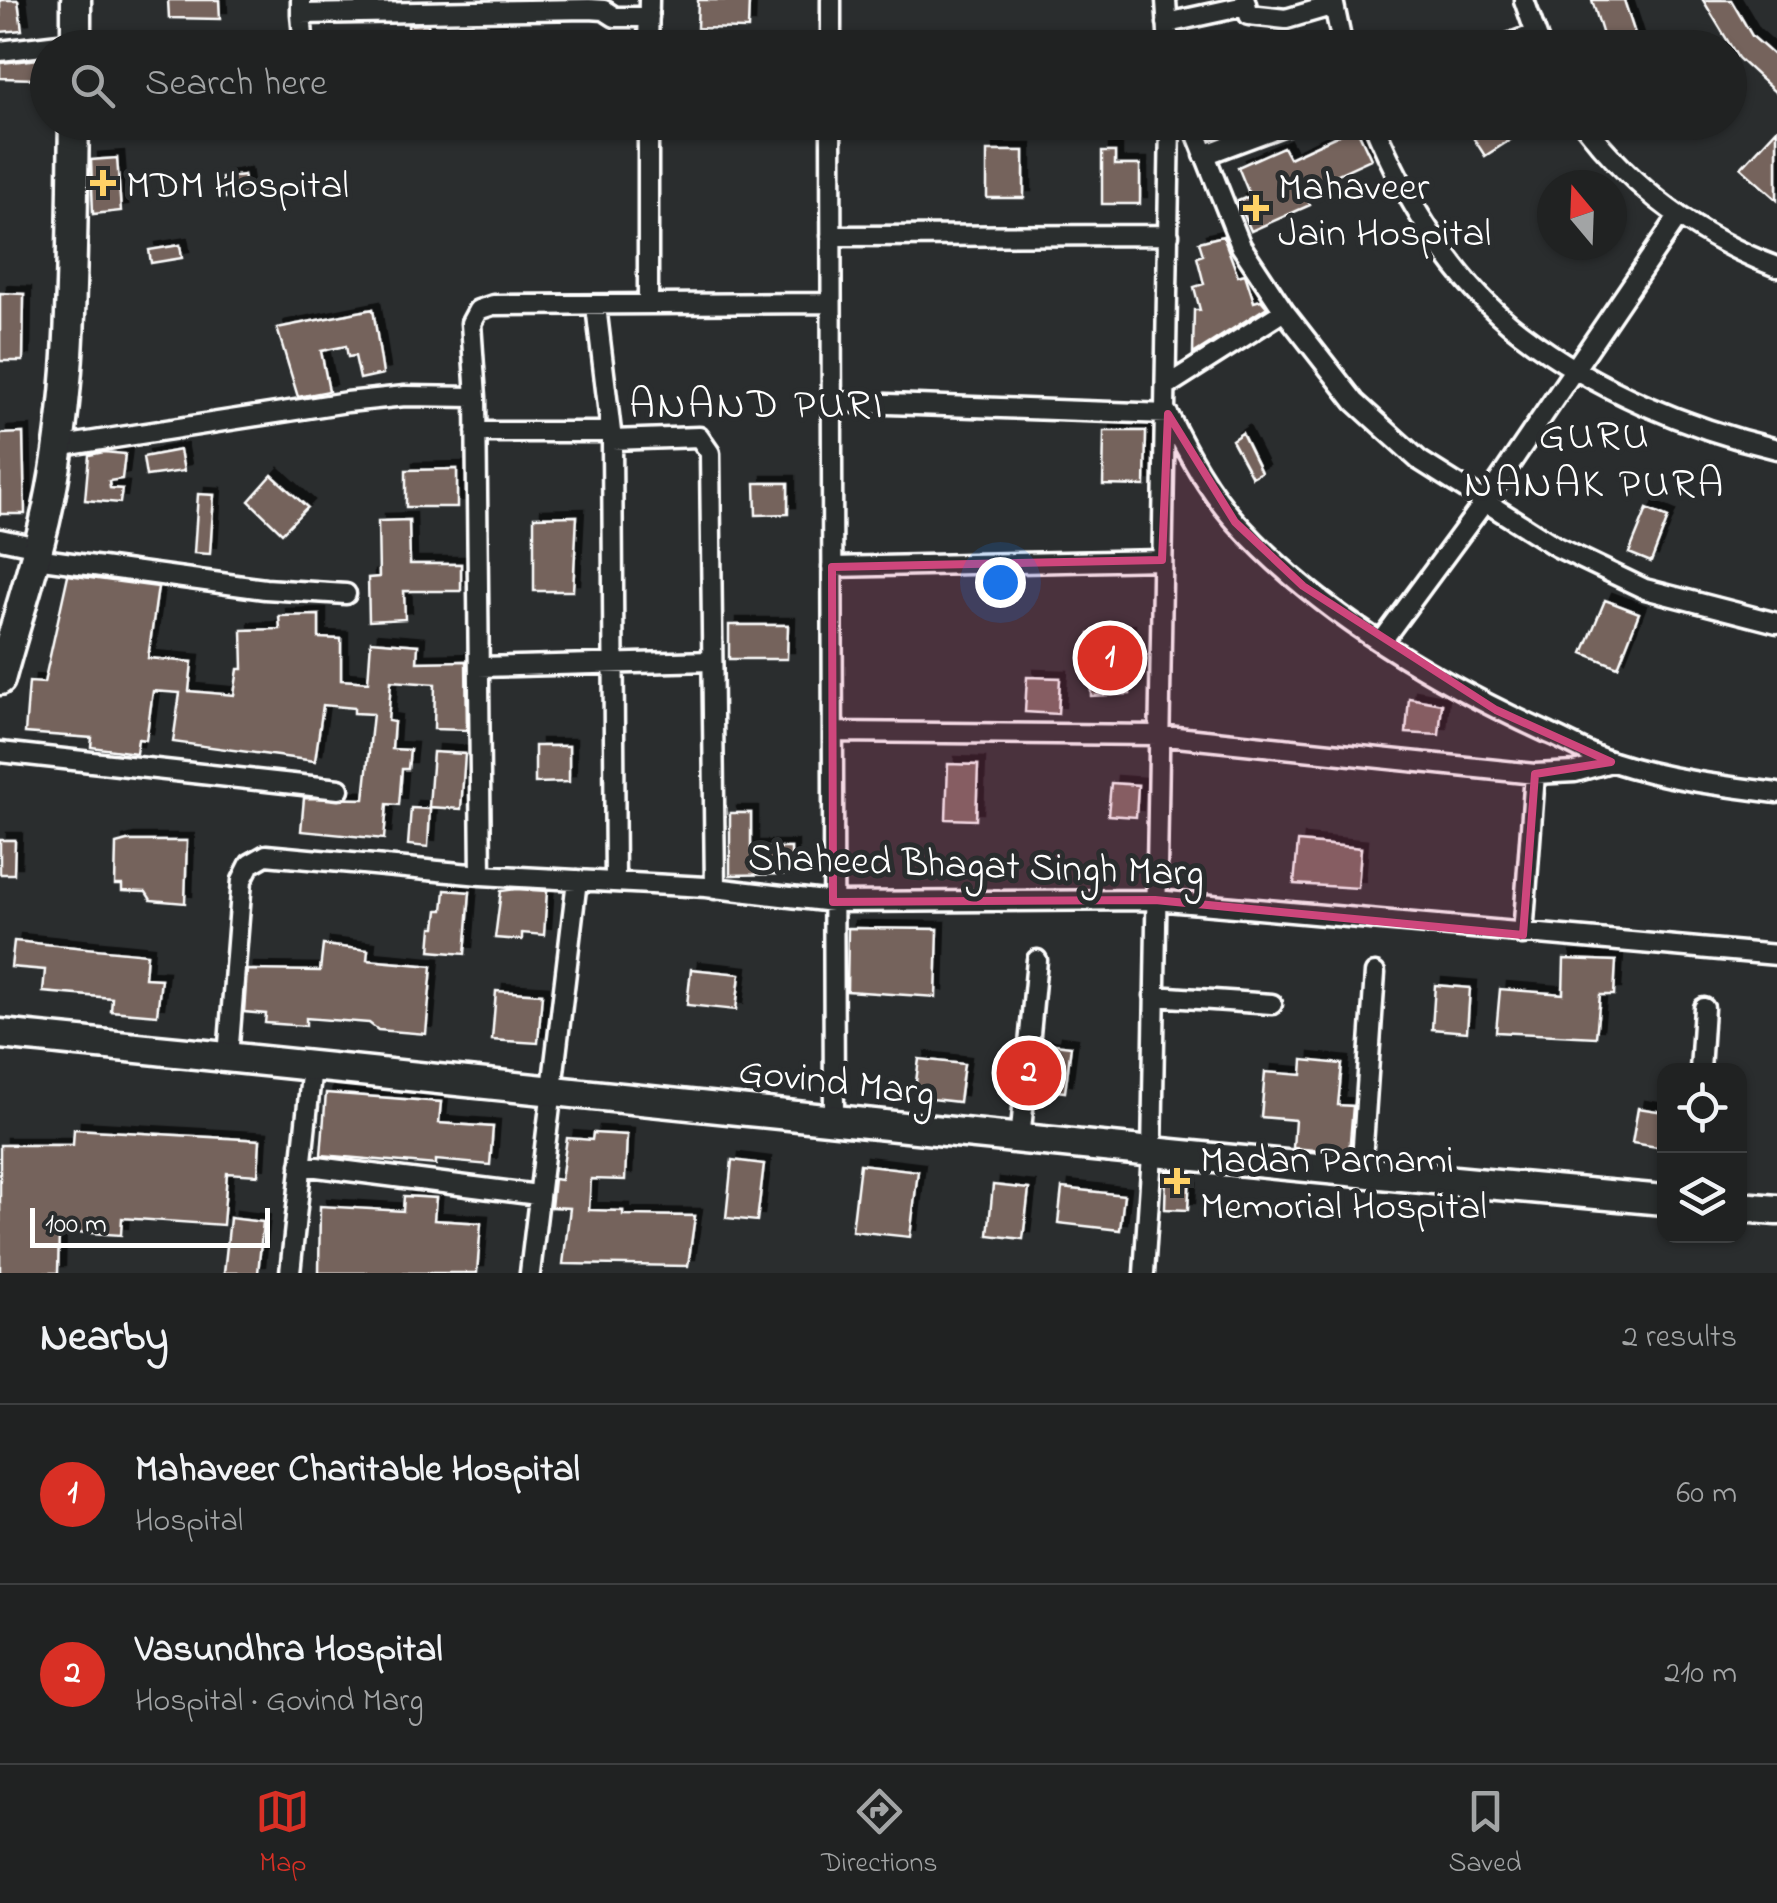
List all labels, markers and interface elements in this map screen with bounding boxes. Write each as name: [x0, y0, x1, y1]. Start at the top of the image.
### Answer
search box: [30, 30, 1747, 140]
text: Search here: [145, 57, 327, 113]
icon: search: [65, 58, 120, 113]
place label: MDM Hospital: [126, 158, 349, 217]
place label: Mahaveer Jain Hospital: [1278, 160, 1491, 265]
marker: MDM Hospital: [90, 170, 116, 196]
north arrow: [1537, 170, 1627, 260]
marker: Mahaveer Jain Hospital: [1243, 195, 1269, 221]
district label: ANAND PURI: [629, 376, 885, 437]
district label: GURU NANAK PURA: [1464, 407, 1726, 516]
your location: [975, 557, 1026, 608]
pin: 1: [1078, 620, 1142, 696]
street label: Shaheed Bhagat Singh Marg: [747, 830, 1205, 905]
pin: 2: [996, 1036, 1062, 1110]
street label: Govind Marg: [735, 1043, 938, 1126]
map controls: [1657, 1063, 1747, 1243]
button: locate: [1657, 1063, 1747, 1153]
place label: Madan Parnami Memorial Hospital: [1200, 1133, 1487, 1238]
button: layers: [1657, 1153, 1747, 1243]
marker: Madan Parnami Memorial Hospital: [1164, 1168, 1190, 1194]
scale bar: [30, 1203, 270, 1248]
text: 100 m: [45, 1205, 107, 1246]
text: Nearby: [40, 1308, 168, 1369]
text: 2 results: [1622, 1315, 1737, 1362]
text: Mahaveer Charitable Hospital: [135, 1443, 580, 1499]
text: 1: [67, 1471, 78, 1518]
text: 60 m: [1676, 1471, 1737, 1518]
text: Hospital: [135, 1499, 243, 1546]
text: Vasundhra Hospital: [135, 1623, 443, 1679]
text: 2: [65, 1651, 80, 1698]
text: 210 m: [1664, 1651, 1737, 1698]
text: Hospital · Govind Marg: [135, 1679, 424, 1726]
tab: Map: [255, 1784, 310, 1885]
tab: Directions: [821, 1784, 938, 1885]
tab: Saved: [1449, 1784, 1522, 1885]

